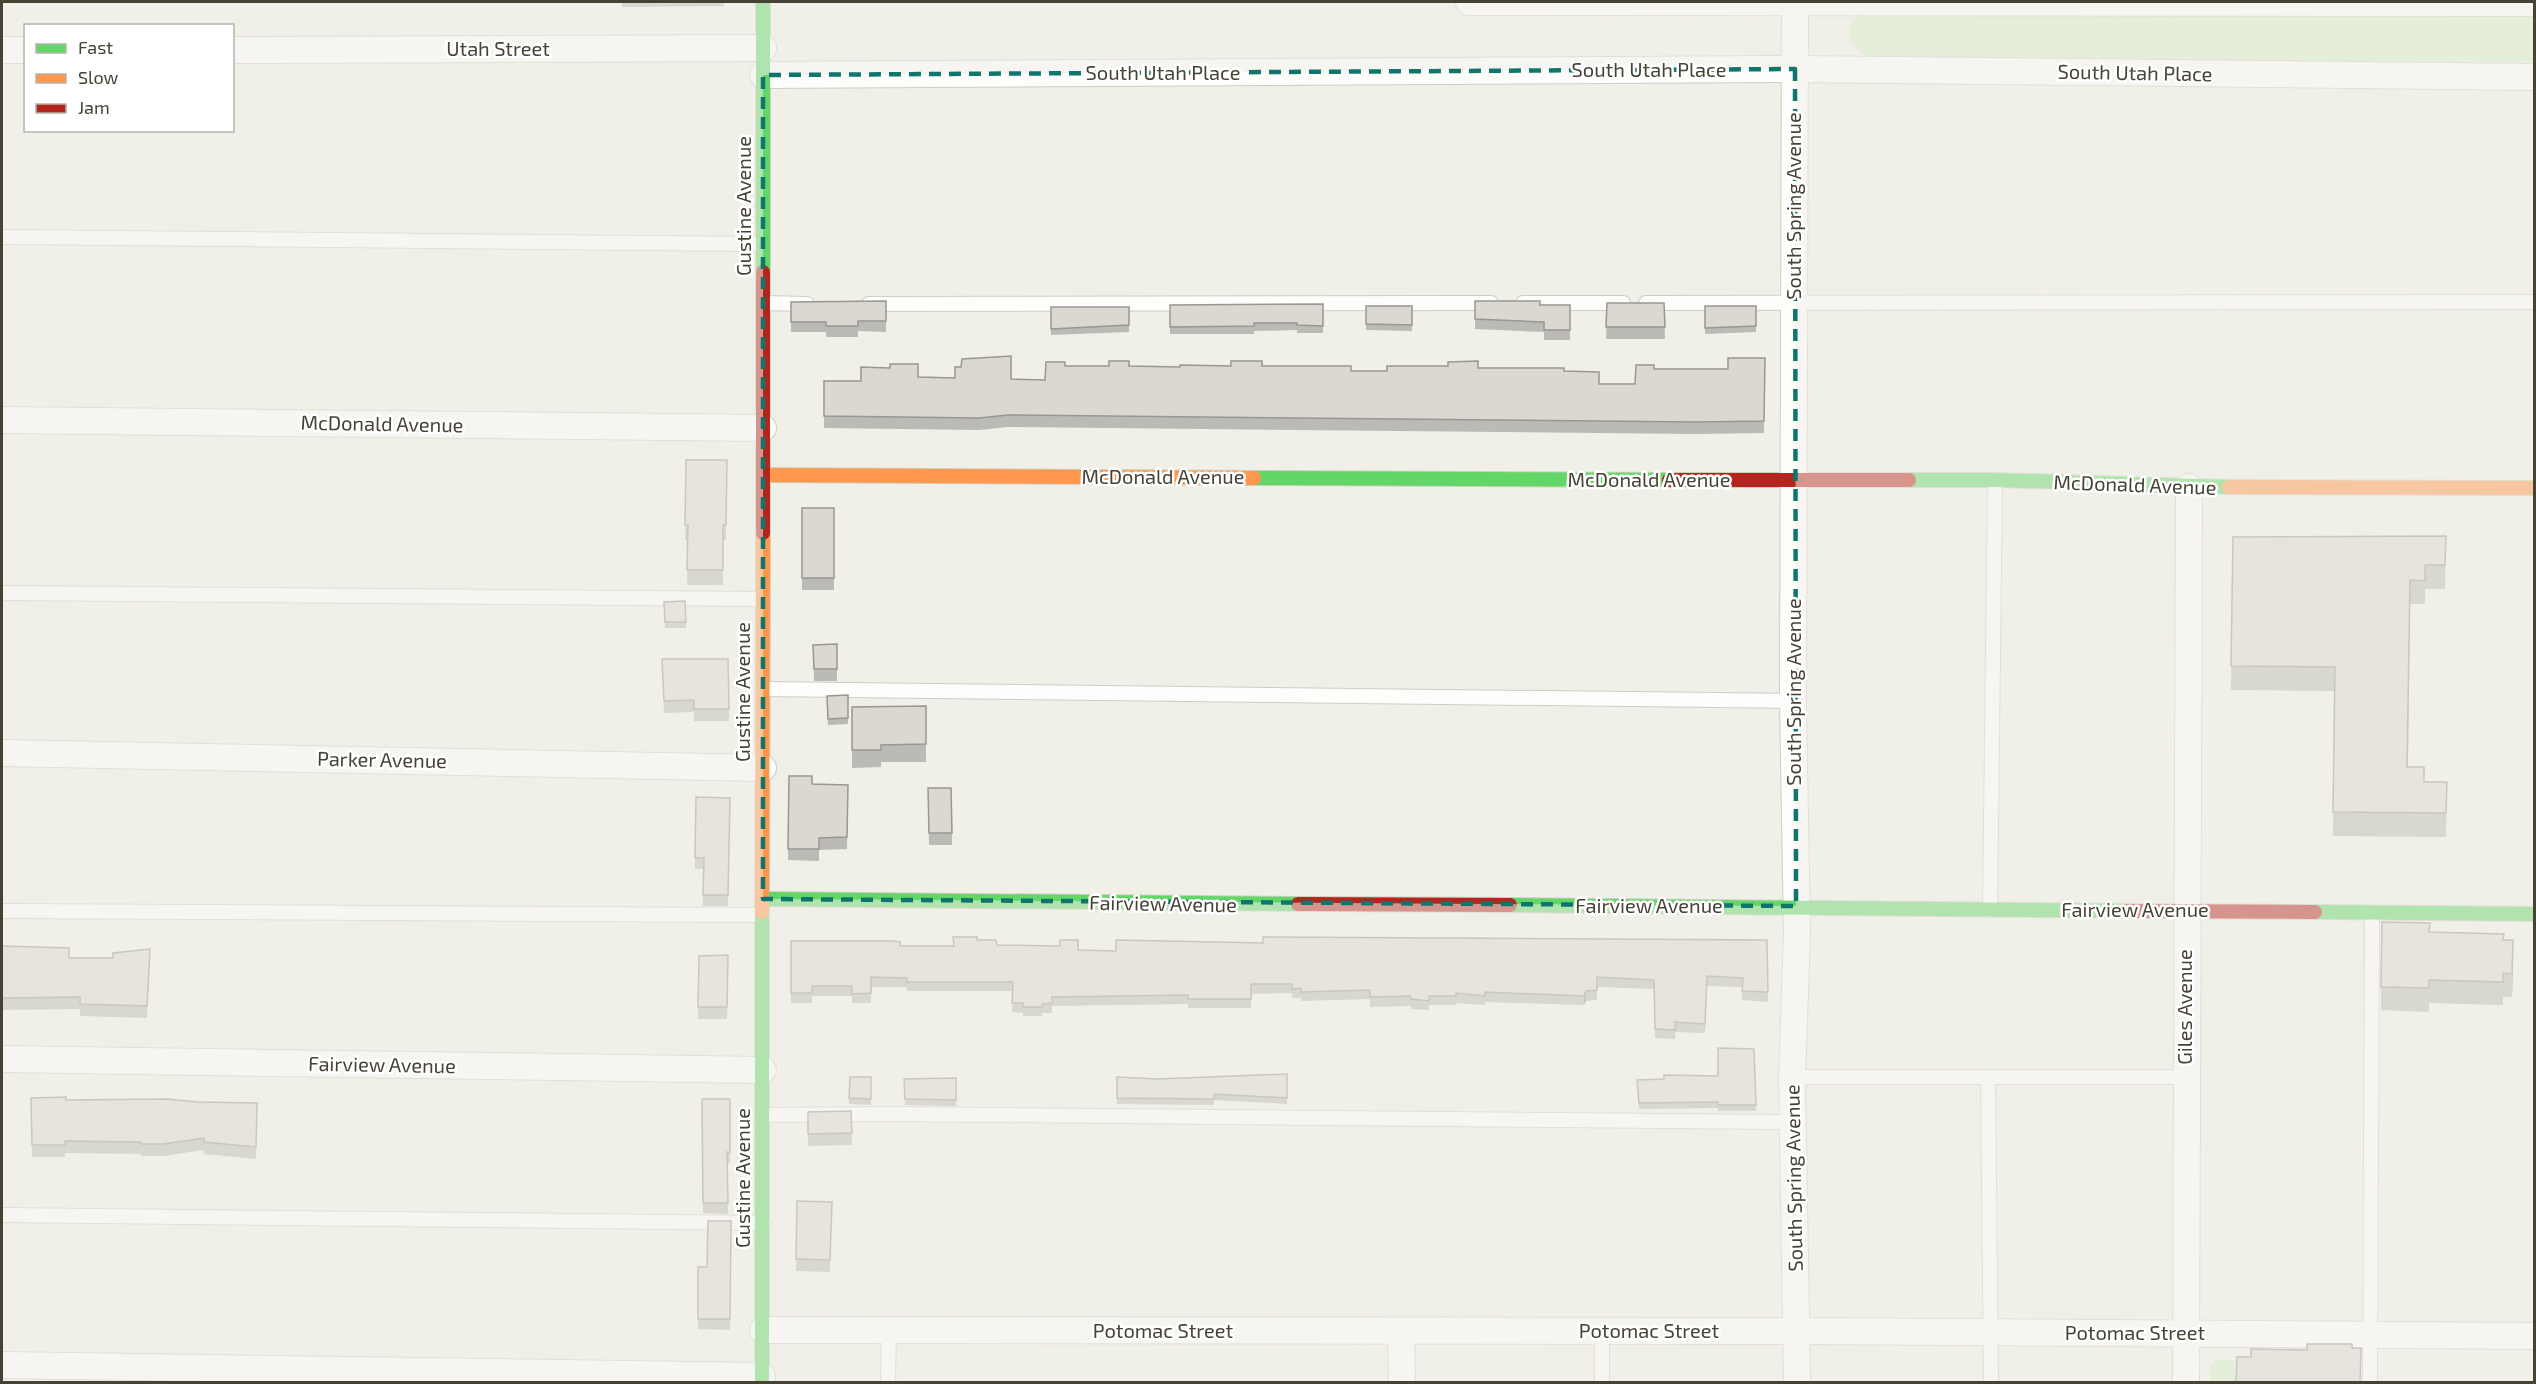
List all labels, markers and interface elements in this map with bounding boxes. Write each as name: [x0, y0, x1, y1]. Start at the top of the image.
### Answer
legend: [24, 24, 234, 132]
text: Fast: [78, 36, 113, 58]
street label: Utah Street: [446, 36, 550, 60]
street label: South Utah Place: [1572, 57, 1726, 81]
street label: South Utah Place: [2057, 59, 2213, 85]
street label: South Utah Place: [1086, 60, 1240, 84]
text: Slow: [78, 66, 119, 88]
text: Jam: [78, 96, 110, 118]
street label: South Spring Avenue: [1781, 112, 1805, 300]
street label: Gustine Avenue: [731, 136, 755, 276]
street label: McDonald Avenue: [300, 410, 464, 436]
street label: McDonald Avenue: [1082, 464, 1244, 488]
street label: McDonald Avenue: [1568, 467, 1730, 491]
street label: McDonald Avenue: [2053, 469, 2217, 499]
street label: South Spring Avenue: [1781, 598, 1805, 786]
street label: Gustine Avenue: [730, 622, 754, 762]
street label: Parker Avenue: [317, 746, 447, 772]
street label: Fairview Avenue: [1089, 890, 1237, 916]
street label: Fairview Avenue: [1575, 893, 1723, 917]
street label: Fairview Avenue: [2061, 897, 2209, 921]
street label: Giles Avenue: [2172, 949, 2196, 1065]
street label: Fairview Avenue: [308, 1051, 456, 1077]
street label: South Spring Avenue: [1779, 1084, 1807, 1272]
street label: Gustine Avenue: [730, 1108, 754, 1248]
street label: Potomac Street: [1093, 1318, 1234, 1342]
street label: Potomac Street: [1579, 1318, 1720, 1342]
street label: Potomac Street: [2065, 1320, 2206, 1344]

